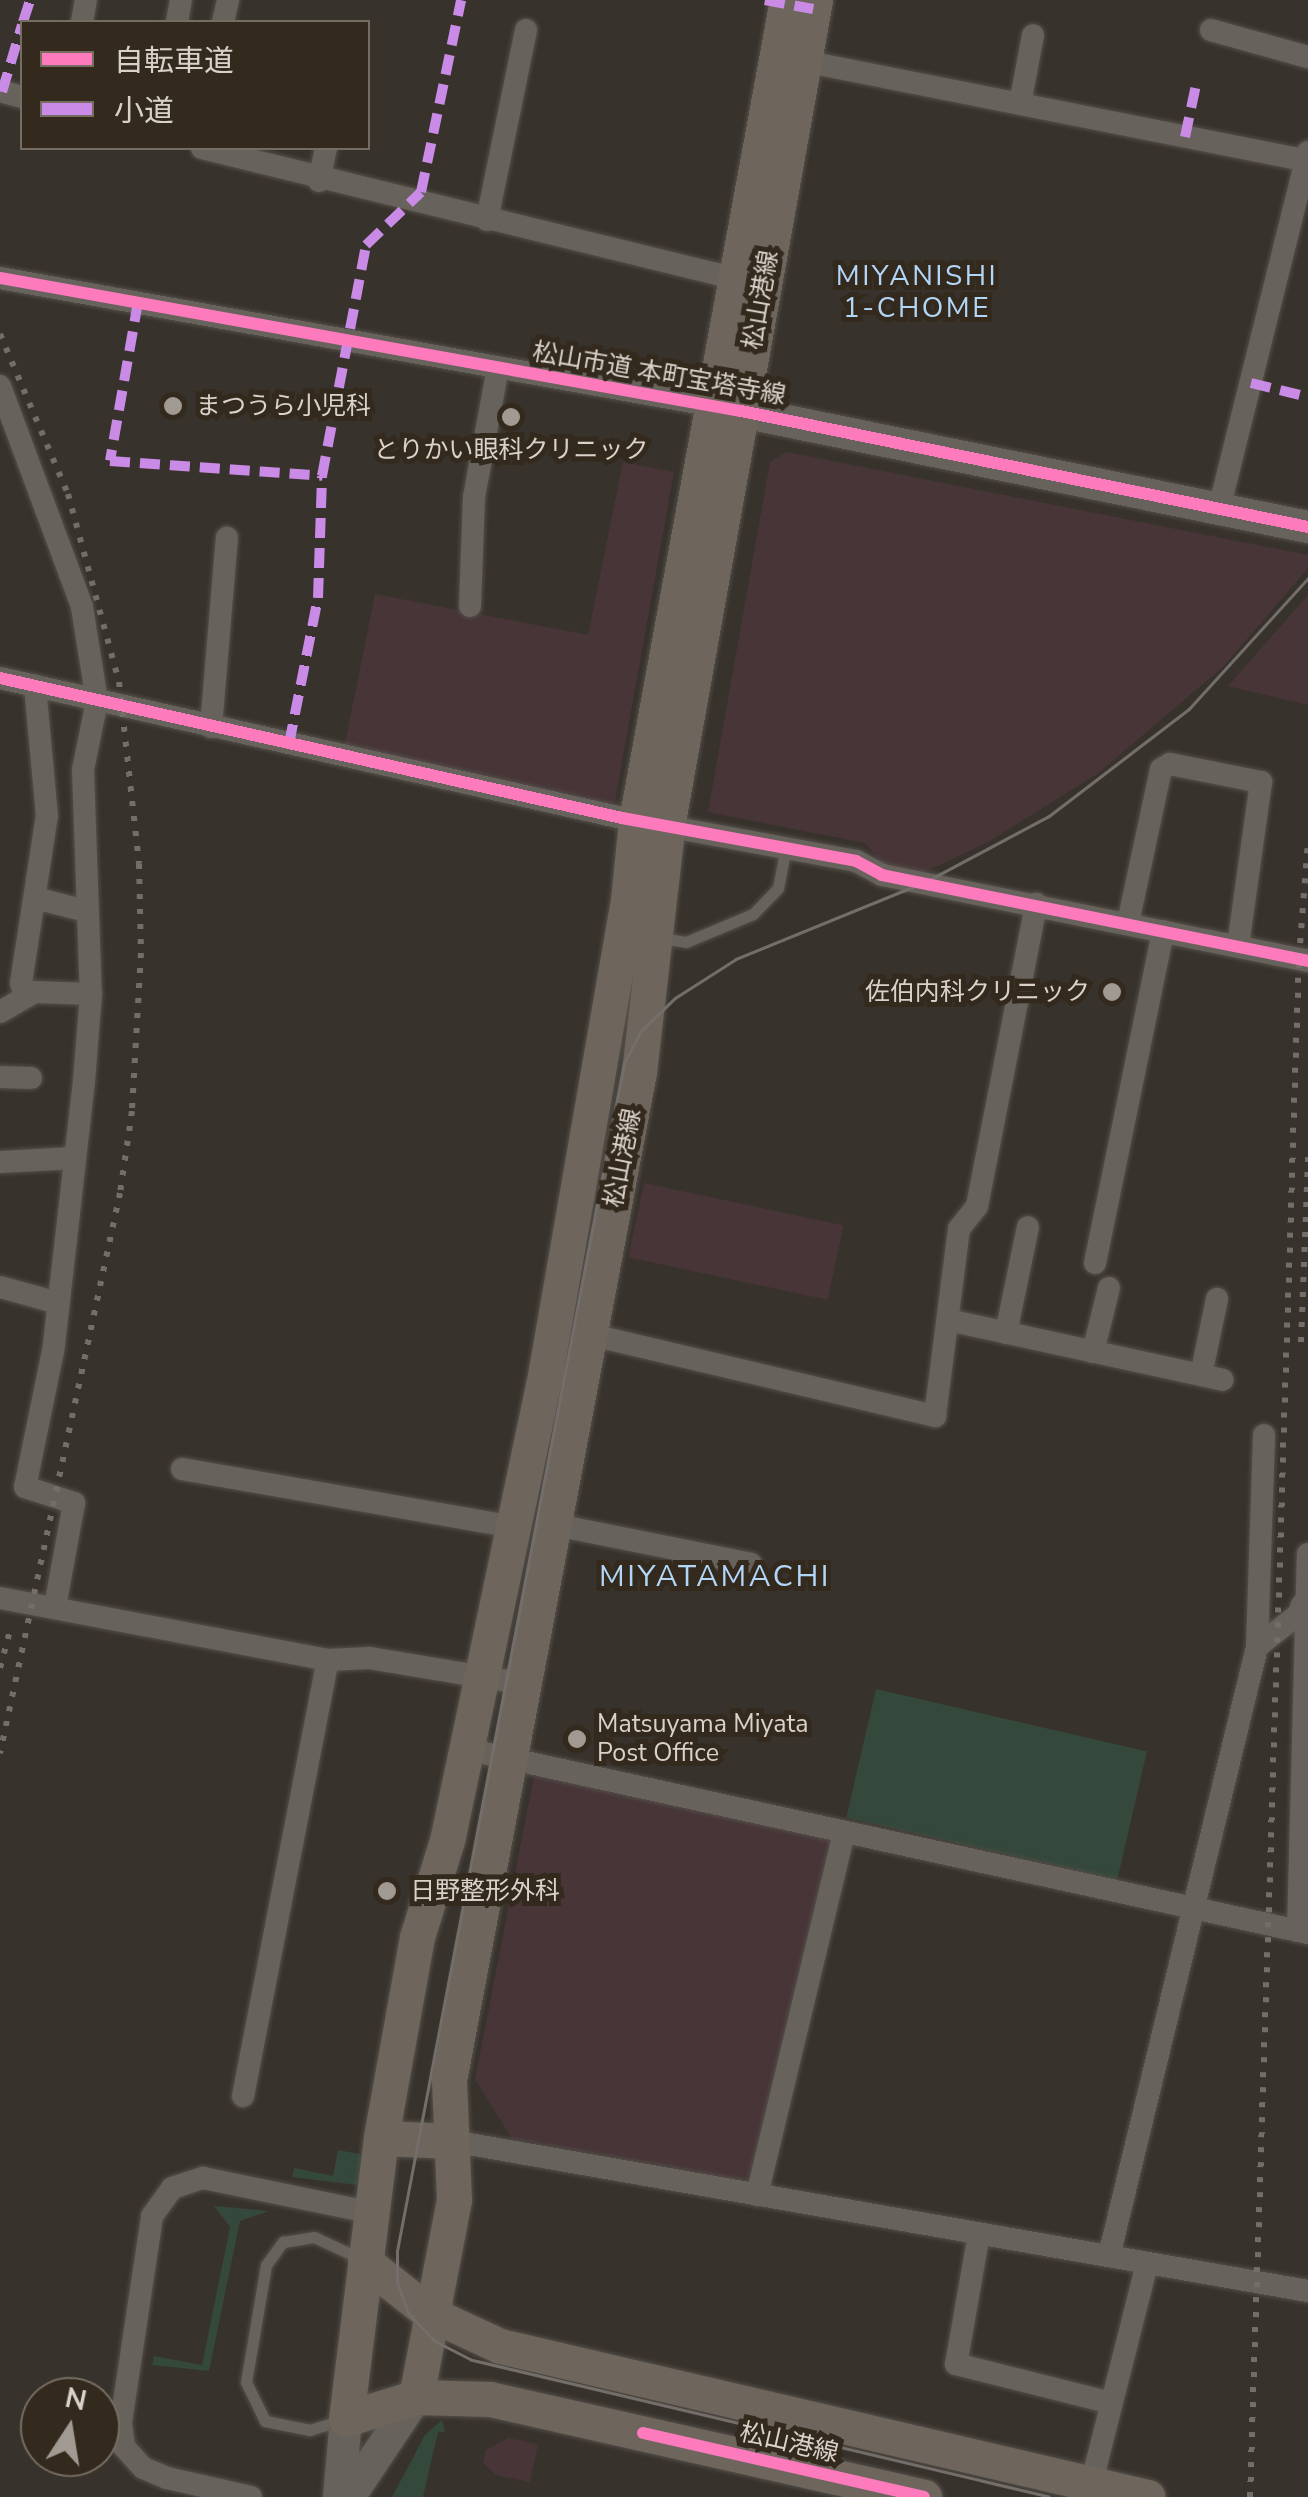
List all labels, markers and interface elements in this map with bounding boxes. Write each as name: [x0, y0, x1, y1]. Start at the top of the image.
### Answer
legend: [20, 20, 370, 150]
text: 自転車道: [114, 41, 234, 82]
text: 小道: [114, 91, 174, 132]
street label: 松山港線: [738, 248, 784, 352]
district label: MIYANISHI 1-CHOME: [836, 259, 998, 325]
street label: 松山市道 本町宝塔寺線: [530, 337, 788, 411]
place label: まつうら小児科: [196, 391, 371, 421]
marker: まつうら小児科: [160, 393, 186, 419]
marker: とりかい眼科クリニック: [498, 404, 524, 430]
place label: とりかい眼科クリニック: [374, 435, 648, 465]
place label: 佐伯内科クリニック: [865, 977, 1090, 1007]
marker: 佐伯内科クリニック: [1099, 979, 1125, 1005]
street label: 松山港線: [599, 1106, 647, 1210]
district label: MIYATAMACHI: [599, 1559, 831, 1595]
place label: Matsuyama Miyata Post Office: [597, 1710, 808, 1769]
marker: Matsuyama Miyata Post Office: [566, 1728, 588, 1750]
place label: 日野整形外科: [410, 1876, 560, 1906]
marker: 日野整形外科: [374, 1878, 400, 1904]
north arrow: [20, 2377, 120, 2477]
text: N: [62, 2379, 90, 2420]
street label: 松山港線: [737, 2417, 841, 2469]

